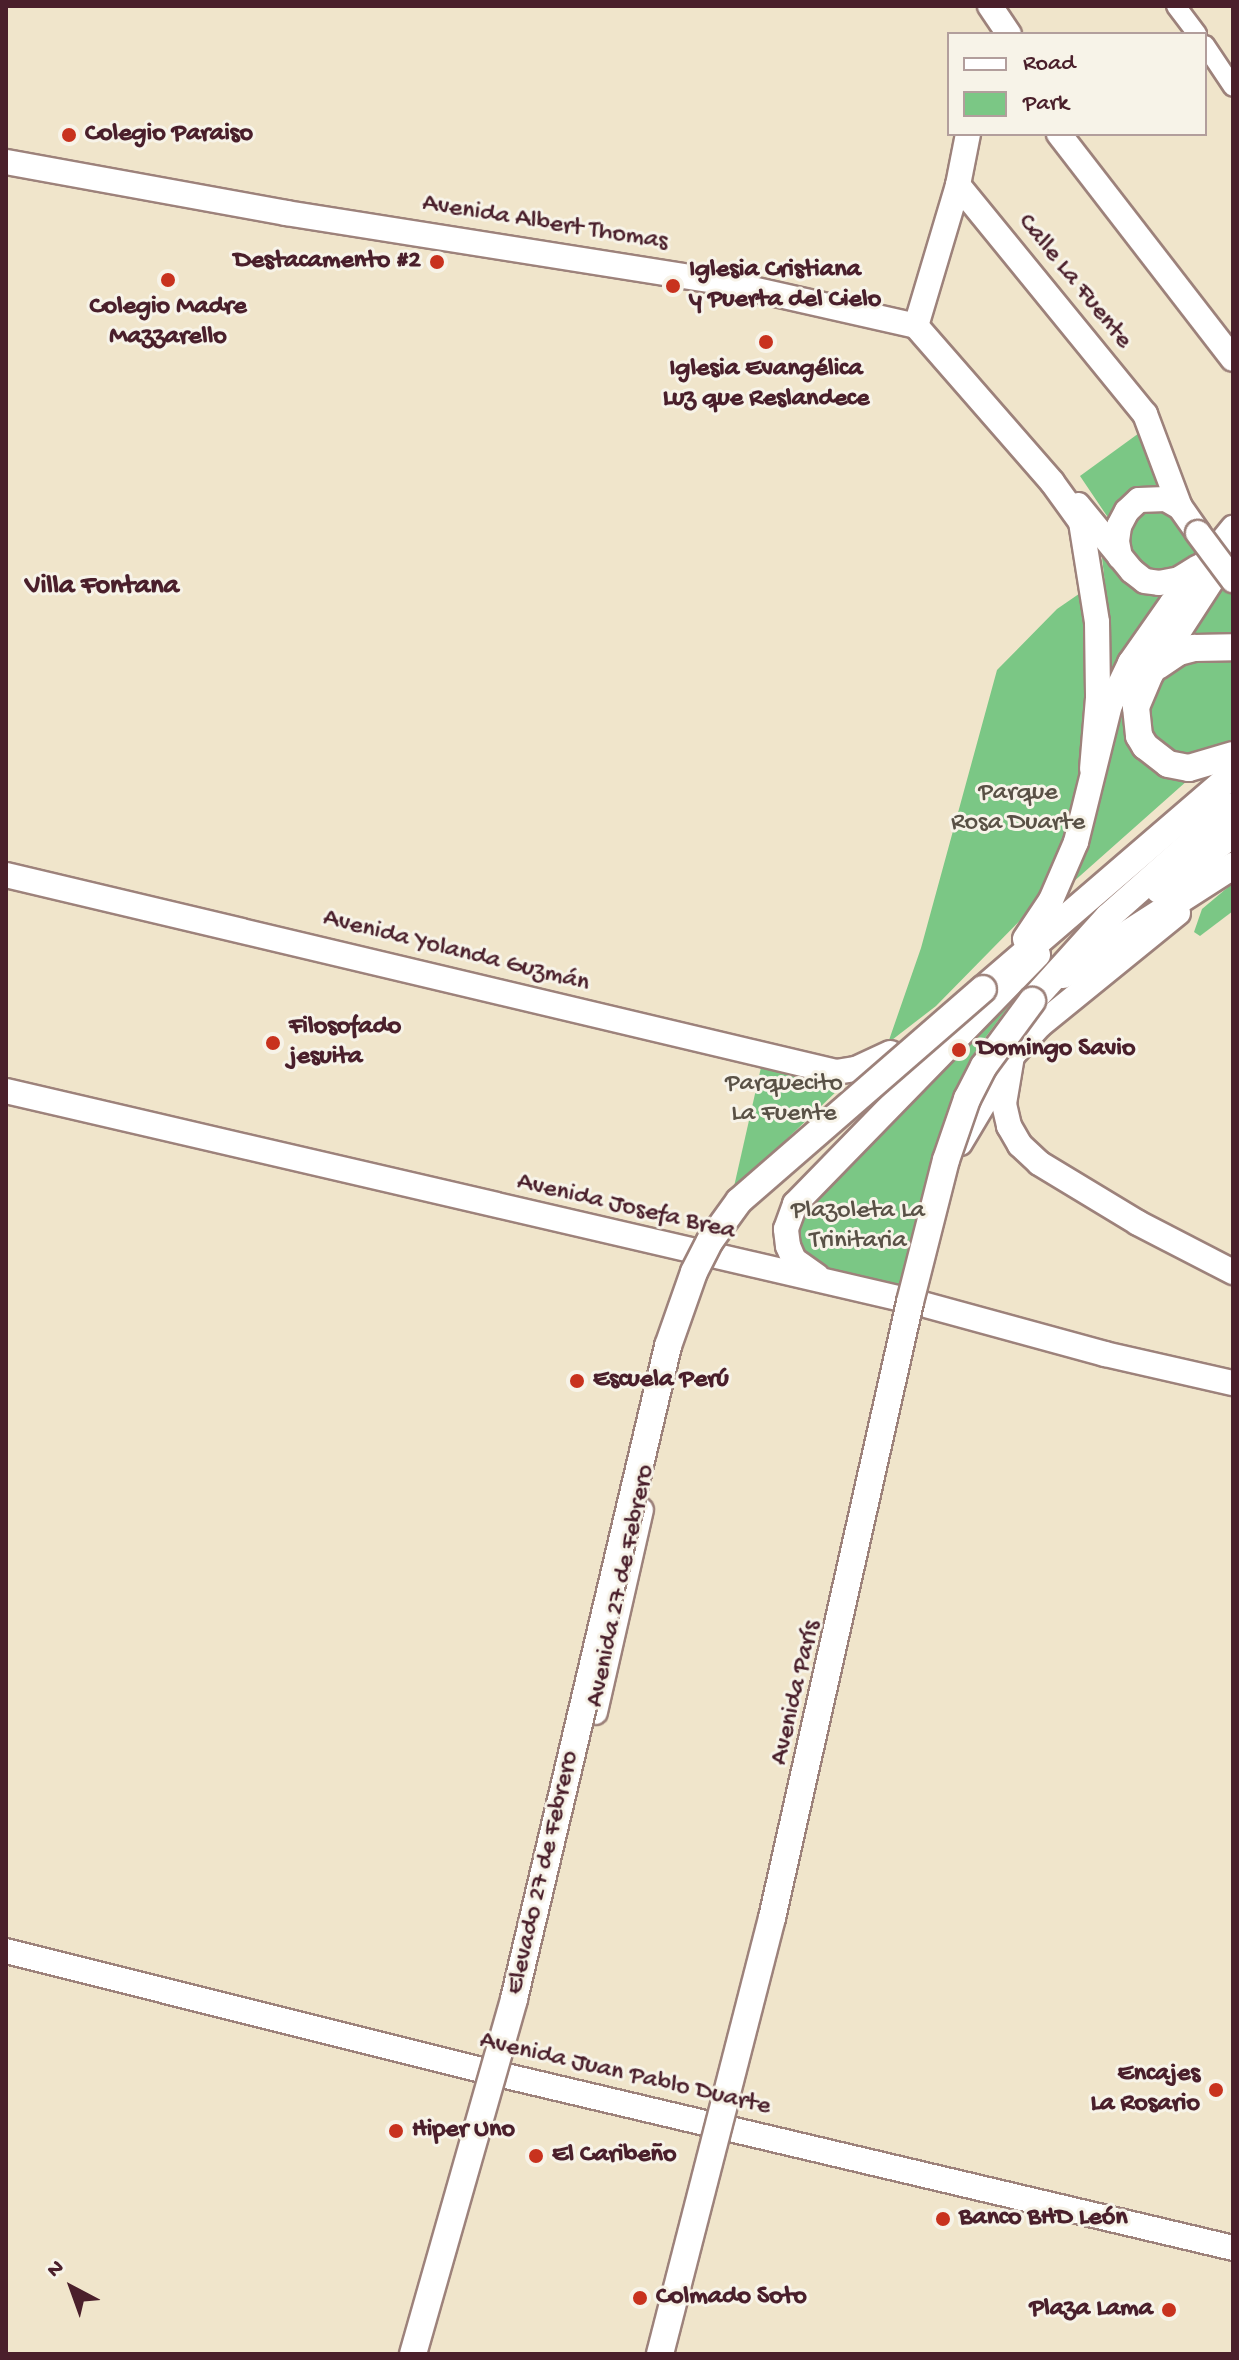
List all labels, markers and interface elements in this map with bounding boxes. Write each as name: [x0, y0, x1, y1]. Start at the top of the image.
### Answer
legend: [947, 32, 1207, 136]
text: Road: [1023, 50, 1075, 79]
text: Park: [1023, 90, 1069, 119]
place label: Colegio Paraiso: [85, 119, 253, 151]
marker: Colegio Paraiso: [60, 126, 78, 144]
street label: Avenida Albert Thomas: [420, 189, 670, 259]
street label: Calle La Fuente: [1010, 208, 1138, 356]
place label: Destacamento #2: [234, 246, 421, 278]
marker: Destacamento #2: [428, 253, 446, 271]
place label: Iglesia Cristiana y Puerta del Cielo: [689, 255, 881, 316]
marker: Colegio Madre Mazzarello: [159, 271, 177, 289]
marker: Iglesia Cristiana y Puerta del Cielo: [664, 277, 682, 295]
place label: Colegio Madre Mazzarello: [89, 292, 247, 354]
marker: Iglesia Evangélica Luz que Reslandece: [757, 333, 775, 351]
place label: Iglesia Evangélica Luz que Reslandece: [663, 354, 869, 416]
district label: Villa Fontana: [25, 570, 179, 604]
park label: Parque Rosa Duarte: [951, 778, 1085, 840]
street label: Avenida Yolanda Guzmán: [320, 904, 592, 1000]
place label: Filosofado jesuita: [289, 1012, 401, 1074]
marker: Filosofado jesuita: [264, 1034, 282, 1052]
place label: Domingo Savio: [977, 1034, 1135, 1066]
marker: Domingo Savio: [948, 1039, 970, 1061]
park label: Parquecito La Fuente: [725, 1069, 843, 1130]
street label: Avenida Josefa Brea: [514, 1168, 738, 1248]
park label: Plazoleta La Trinitaria: [791, 1196, 925, 1258]
place label: Escuela Perú: [593, 1365, 729, 1397]
marker: Escuela Perú: [568, 1372, 586, 1390]
street label: Avenida 27 de Febrero: [581, 1462, 663, 1710]
street label: Avenida París: [765, 1618, 829, 1768]
street label: Elevado 27 de Febrero: [501, 1748, 587, 1998]
street label: Avenida Juan Pablo Duarte: [476, 2026, 774, 2124]
place label: Encajes La Rosario: [1090, 2059, 1200, 2120]
marker: Encajes La Rosario: [1207, 2081, 1225, 2099]
place label: Hiper Uno: [412, 2115, 515, 2147]
marker: Hiper Uno: [387, 2122, 405, 2140]
place label: El Caribeño: [552, 2140, 676, 2172]
marker: El Caribeño: [527, 2147, 545, 2165]
place label: Banco BHD León: [959, 2203, 1128, 2235]
marker: Banco BHD León: [934, 2210, 952, 2228]
north arrow: [32, 2248, 112, 2328]
text: N: [42, 2255, 70, 2284]
place label: Colmado Soto: [656, 2282, 807, 2314]
marker: Colmado Soto: [631, 2289, 649, 2307]
place label: Plaza Lama: [1030, 2294, 1153, 2326]
marker: Plaza Lama: [1160, 2301, 1178, 2319]

